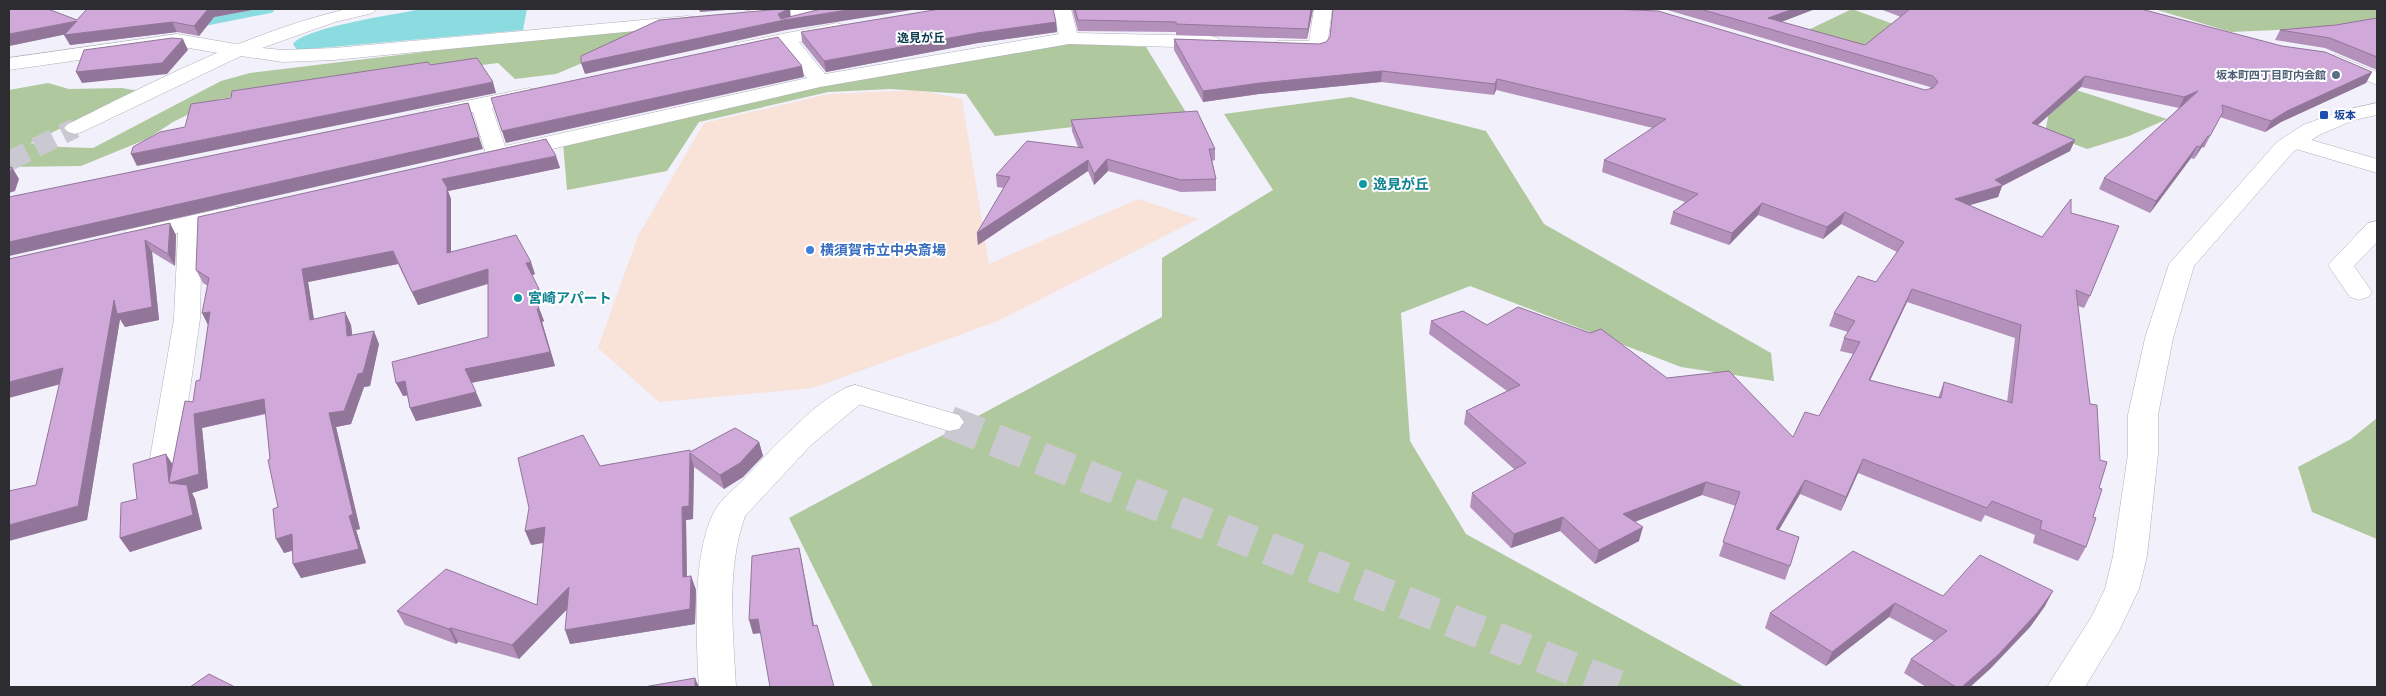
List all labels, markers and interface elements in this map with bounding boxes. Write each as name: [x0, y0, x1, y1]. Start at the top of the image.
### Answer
district label: 逸見が丘: [897, 30, 945, 46]
place label: 坂本町四丁目町内会館: [2216, 68, 2326, 82]
marker: 坂本町四丁目町内会館: [2330, 69, 2342, 81]
place label: 坂本: [2334, 108, 2356, 122]
marker: 坂本: [2318, 109, 2330, 121]
place label: 逸見が丘: [1373, 175, 1429, 193]
marker: 逸見が丘: [1357, 178, 1369, 190]
place label: 横須賀市立中央斎場: [820, 241, 946, 259]
marker: 横須賀市立中央斎場: [804, 244, 816, 256]
place label: 宮崎アパート: [528, 289, 612, 307]
marker: 宮崎アパート: [512, 292, 524, 304]

